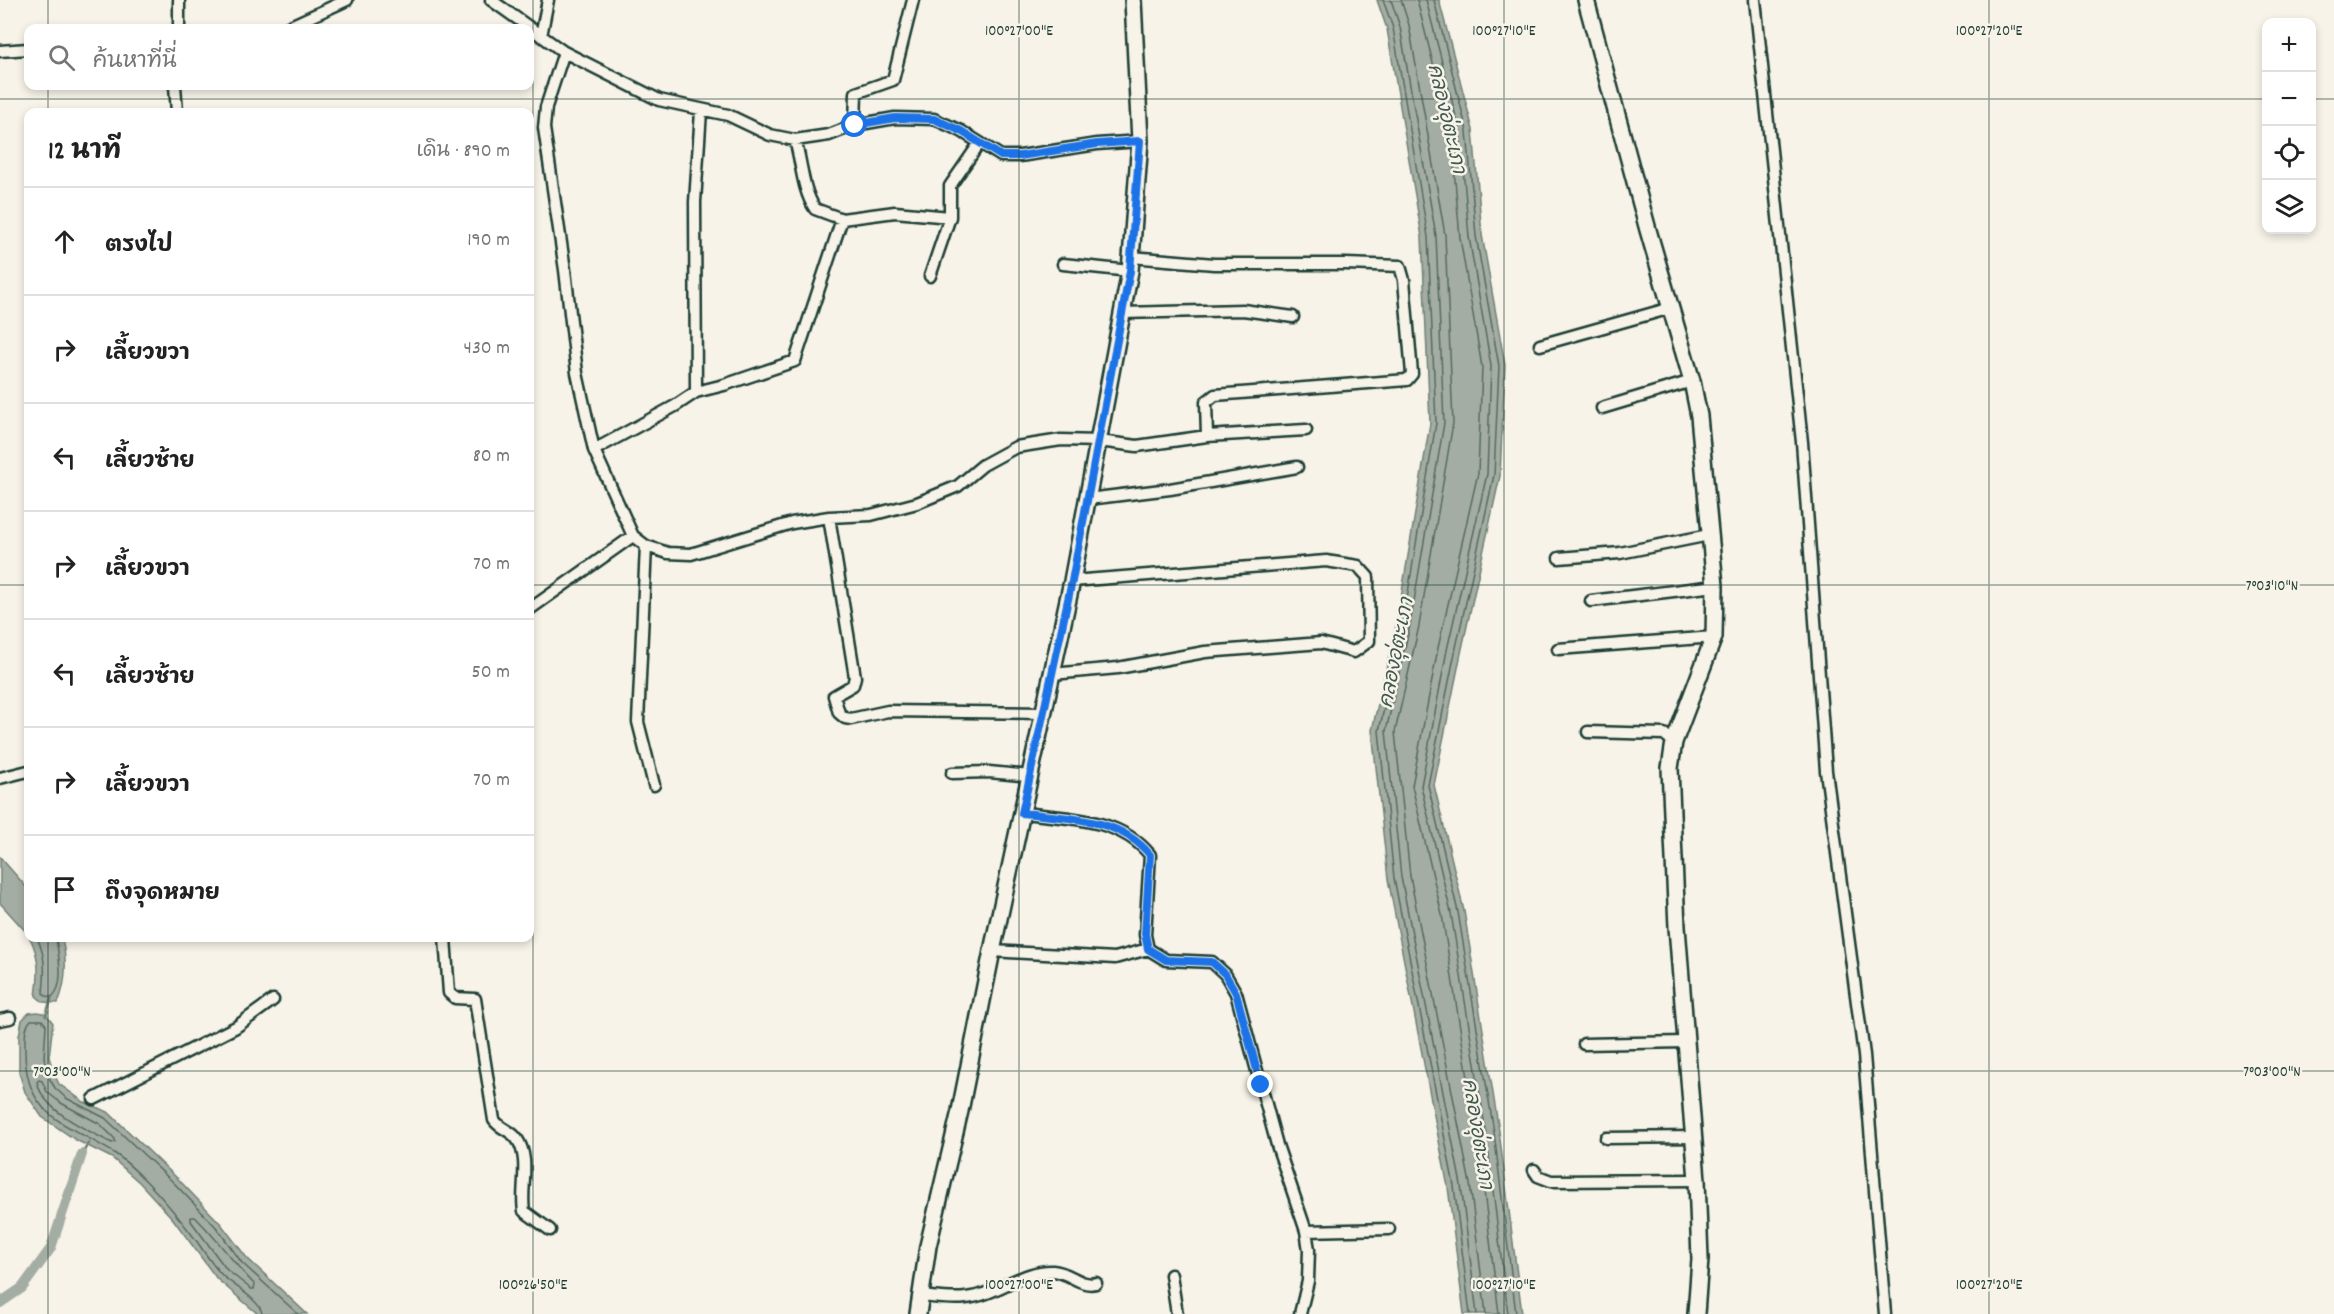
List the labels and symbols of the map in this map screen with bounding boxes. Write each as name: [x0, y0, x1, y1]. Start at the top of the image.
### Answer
text: 100°27'00"E: [985, 21, 1053, 43]
text: 100°27'10"E: [1472, 21, 1536, 43]
text: 100°27'20"E: [1956, 21, 2022, 43]
water label: คลองอุ่ตะเภา: [1419, 61, 1472, 178]
route start: [841, 111, 867, 137]
text: 7°03'10"N: [2246, 576, 2298, 598]
water label: คลองอุ่ตะเภา: [1373, 594, 1423, 710]
text: 7°03'00"N: [33, 1062, 91, 1084]
text: 7°03'00"N: [2243, 1062, 2301, 1084]
route end: [1247, 1071, 1273, 1097]
water label: คลองอุ่ตะเภา: [1453, 1077, 1500, 1192]
text: 100°26'50"E: [499, 1275, 567, 1297]
text: 100°27'00"E: [985, 1275, 1053, 1297]
text: 100°27'10"E: [1472, 1275, 1536, 1297]
text: 100°27'20"E: [1956, 1275, 2022, 1297]

